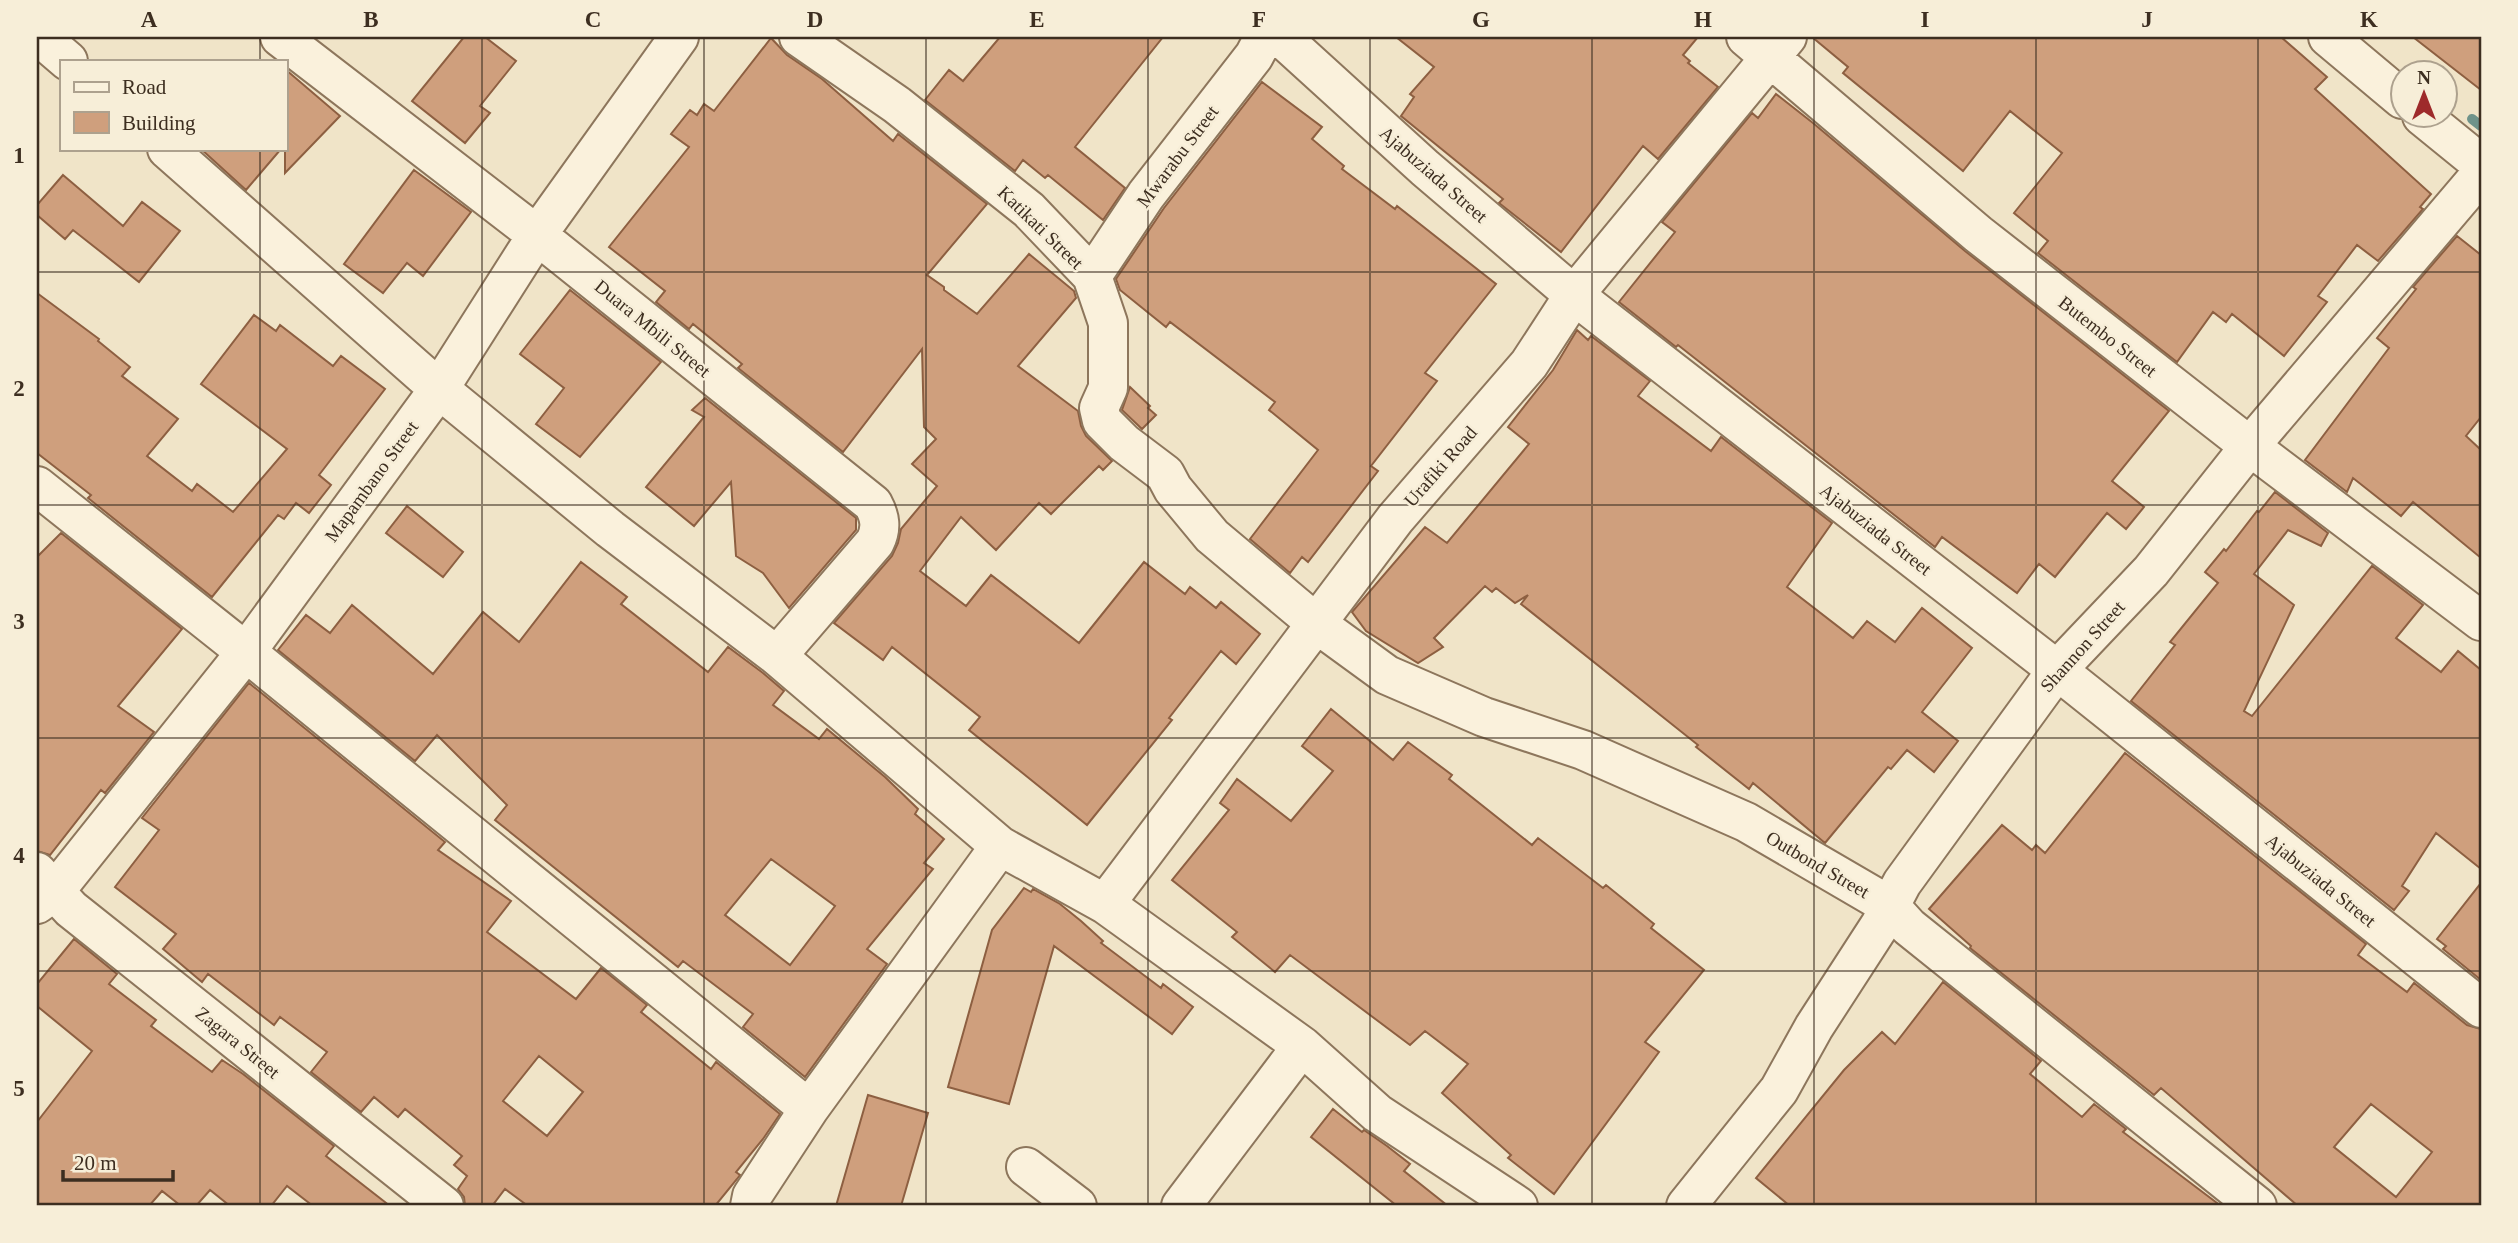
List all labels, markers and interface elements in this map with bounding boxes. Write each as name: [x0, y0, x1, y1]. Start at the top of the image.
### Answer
text: A: [141, 7, 158, 32]
text: B: [363, 7, 379, 32]
text: C: [585, 7, 601, 32]
text: D: [807, 7, 823, 32]
text: E: [1029, 7, 1045, 32]
text: F: [1252, 7, 1266, 32]
text: G: [1472, 7, 1490, 32]
text: H: [1694, 7, 1712, 32]
text: I: [1921, 7, 1930, 32]
text: J: [2141, 7, 2153, 32]
text: K: [2360, 7, 2378, 32]
legend: [60, 60, 287, 150]
north arrow: [2388, 60, 2458, 130]
text: N: [2417, 67, 2431, 88]
text: Road: [122, 75, 167, 99]
street label: Mwarabu Street: [1132, 101, 1223, 211]
text: Building: [122, 111, 196, 135]
street label: Ajabuziada Street: [1376, 122, 1492, 227]
text: 1: [13, 143, 25, 168]
street label: Katikati Street: [994, 182, 1088, 274]
street label: Duara Mbili Street: [591, 275, 715, 382]
street label: Butembo Street: [2054, 292, 2162, 382]
text: 2: [13, 376, 25, 401]
street label: Mapambano Street: [321, 416, 423, 546]
street label: Urafiki Road: [1400, 421, 1481, 511]
street label: Ajabuziada Street: [1816, 479, 1936, 580]
street label: Shannon Street: [2036, 596, 2129, 696]
text: 3: [13, 609, 25, 634]
street label: Outbond Street: [1762, 826, 1874, 903]
street label: Ajabuziada Street: [2261, 830, 2381, 932]
text: 4: [13, 843, 25, 868]
street label: Zagara Street: [192, 1002, 284, 1083]
text: 5: [13, 1076, 25, 1101]
scale bar: [63, 1138, 173, 1182]
text: 20 m: [74, 1151, 117, 1175]

